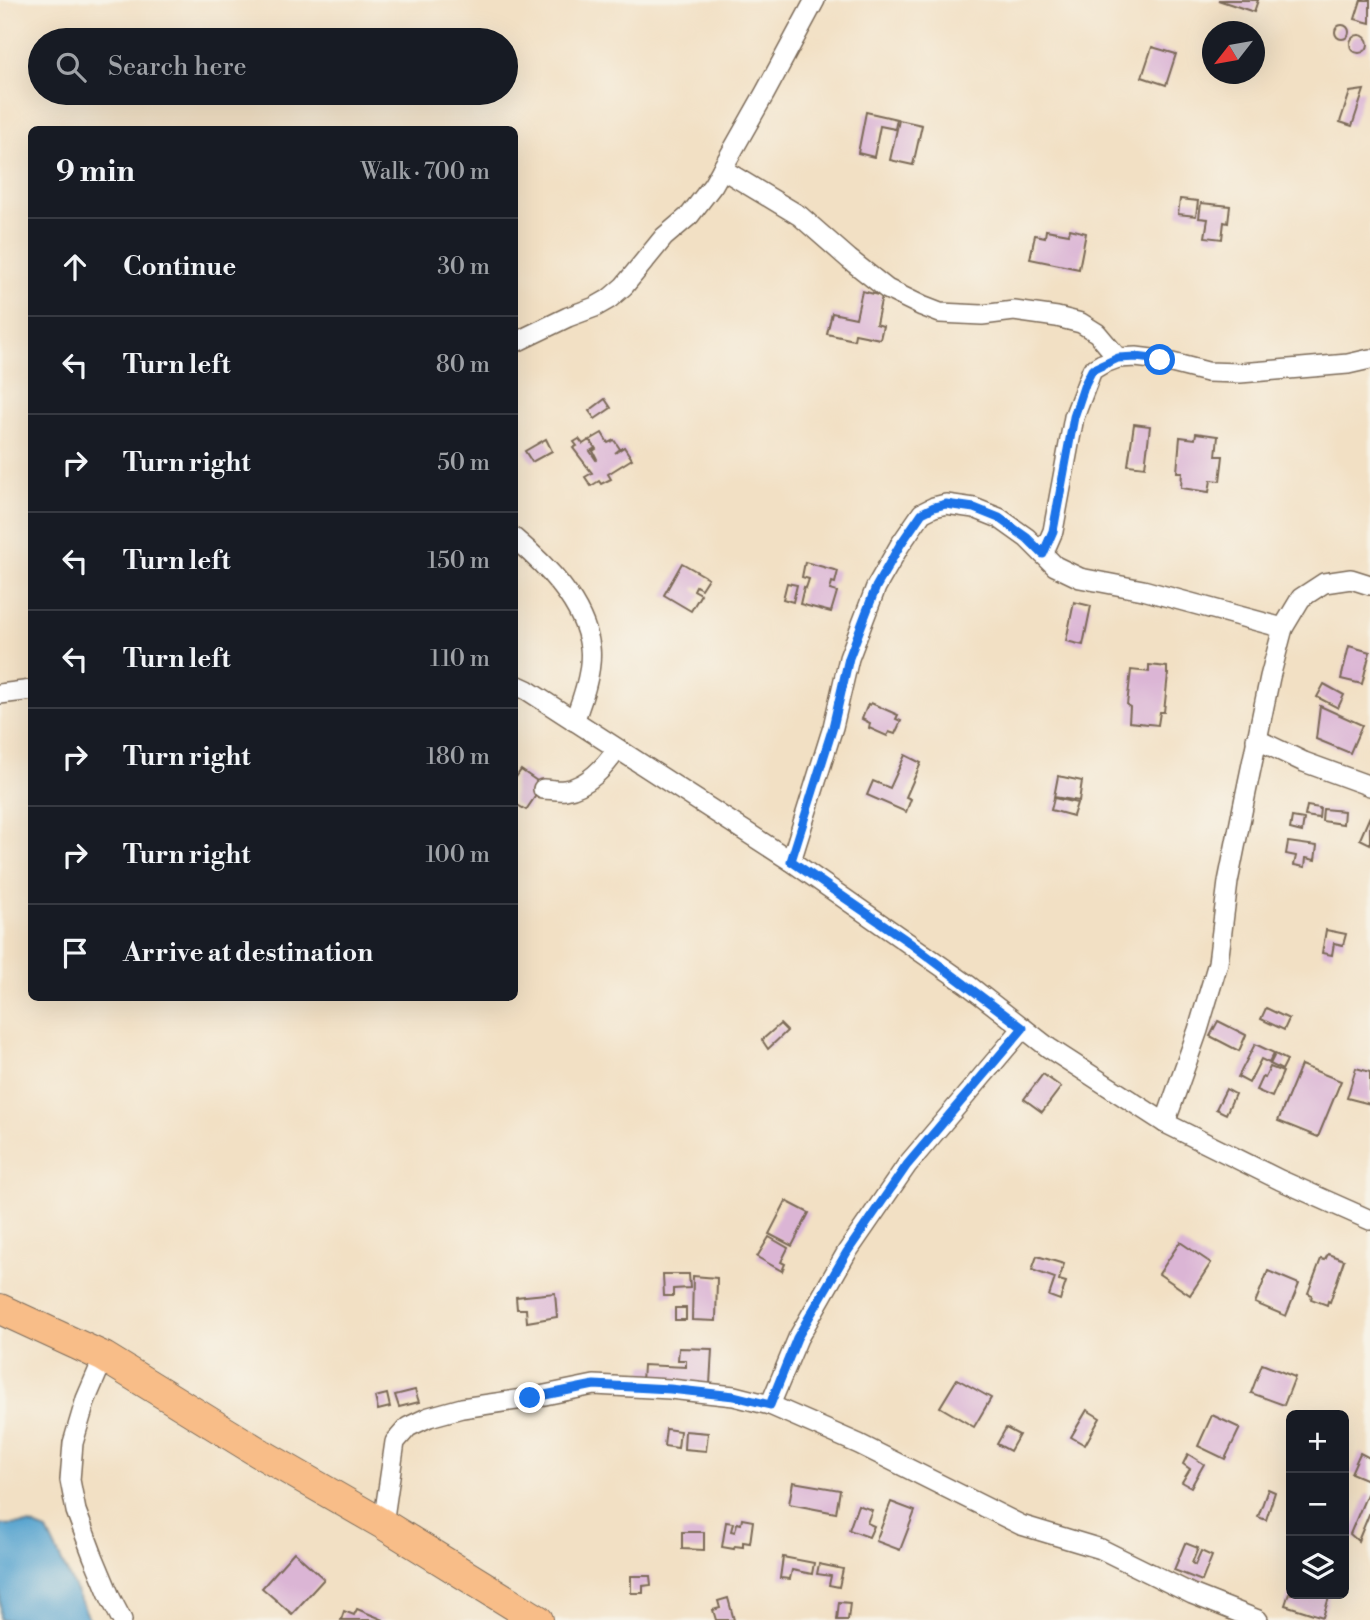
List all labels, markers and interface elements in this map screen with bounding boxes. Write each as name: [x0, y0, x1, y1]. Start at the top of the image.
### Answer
north arrow: [1202, 21, 1265, 84]
search box: [28, 28, 518, 105]
icon: search: [52, 48, 90, 86]
text: Search here: [108, 51, 247, 83]
text: 9 min: [56, 153, 135, 191]
text: Walk · 700 m: [360, 158, 490, 186]
icon: ahead: [56, 248, 94, 286]
text: Continue: [123, 251, 236, 283]
text: 30 m: [437, 253, 490, 281]
route start: [1144, 344, 1175, 375]
icon: left: [56, 346, 94, 384]
text: Turn left: [123, 349, 231, 381]
text: 80 m: [436, 351, 490, 379]
icon: right: [56, 444, 94, 482]
text: Turn right: [123, 447, 251, 479]
text: 50 m: [437, 449, 490, 477]
icon: left: [56, 542, 94, 580]
text: Turn left: [123, 545, 231, 577]
text: 150 m: [427, 547, 490, 575]
icon: left: [56, 640, 94, 678]
text: Turn left: [123, 643, 231, 675]
text: 110 m: [430, 645, 490, 673]
icon: right: [56, 738, 94, 776]
text: Turn right: [123, 741, 251, 773]
text: 180 m: [426, 743, 490, 771]
icon: right: [56, 836, 94, 874]
text: Turn right: [123, 839, 251, 871]
text: 100 m: [425, 841, 490, 869]
icon: arrive: [56, 934, 94, 972]
text: Arrive at destination: [123, 937, 373, 969]
route end: [514, 1382, 545, 1413]
map controls: [1286, 1410, 1349, 1599]
button: +: [1286, 1410, 1349, 1473]
button: −: [1286, 1473, 1349, 1536]
button: layers: [1286, 1536, 1349, 1599]

